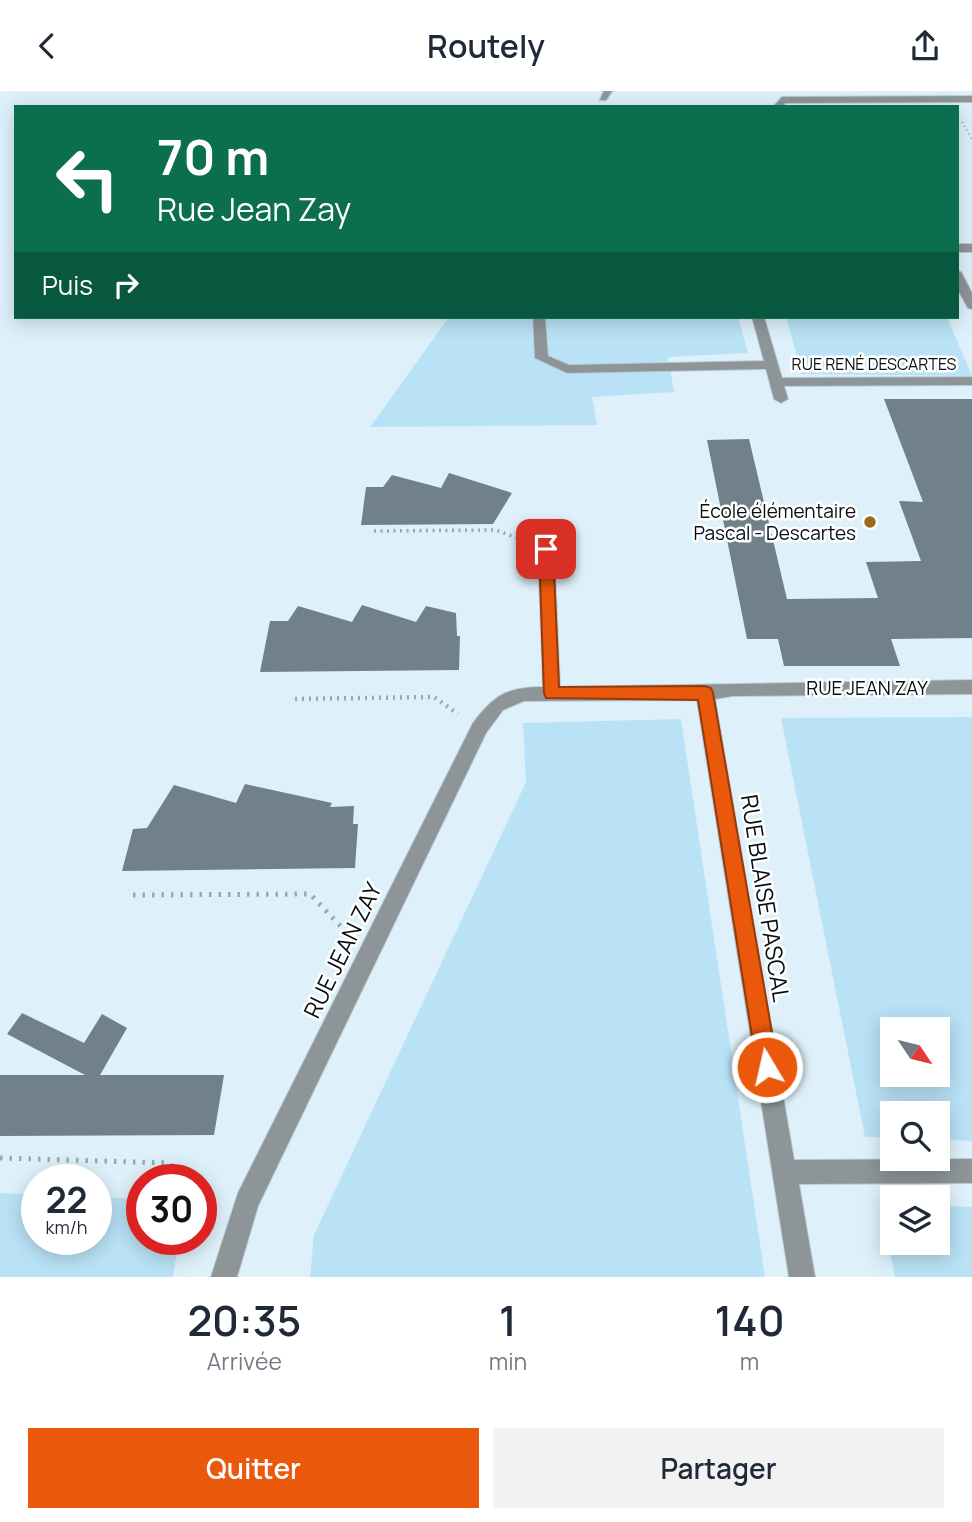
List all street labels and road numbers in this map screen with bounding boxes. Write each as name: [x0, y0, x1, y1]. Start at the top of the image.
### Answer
street label: RUE RENÉ DESCARTES: [792, 353, 957, 375]
street label: RUE JEAN ZAY: [806, 675, 928, 701]
street label: RUE BLAISE PASCAL: [734, 792, 798, 1004]
street label: RUE JEAN ZAY: [295, 877, 389, 1023]

